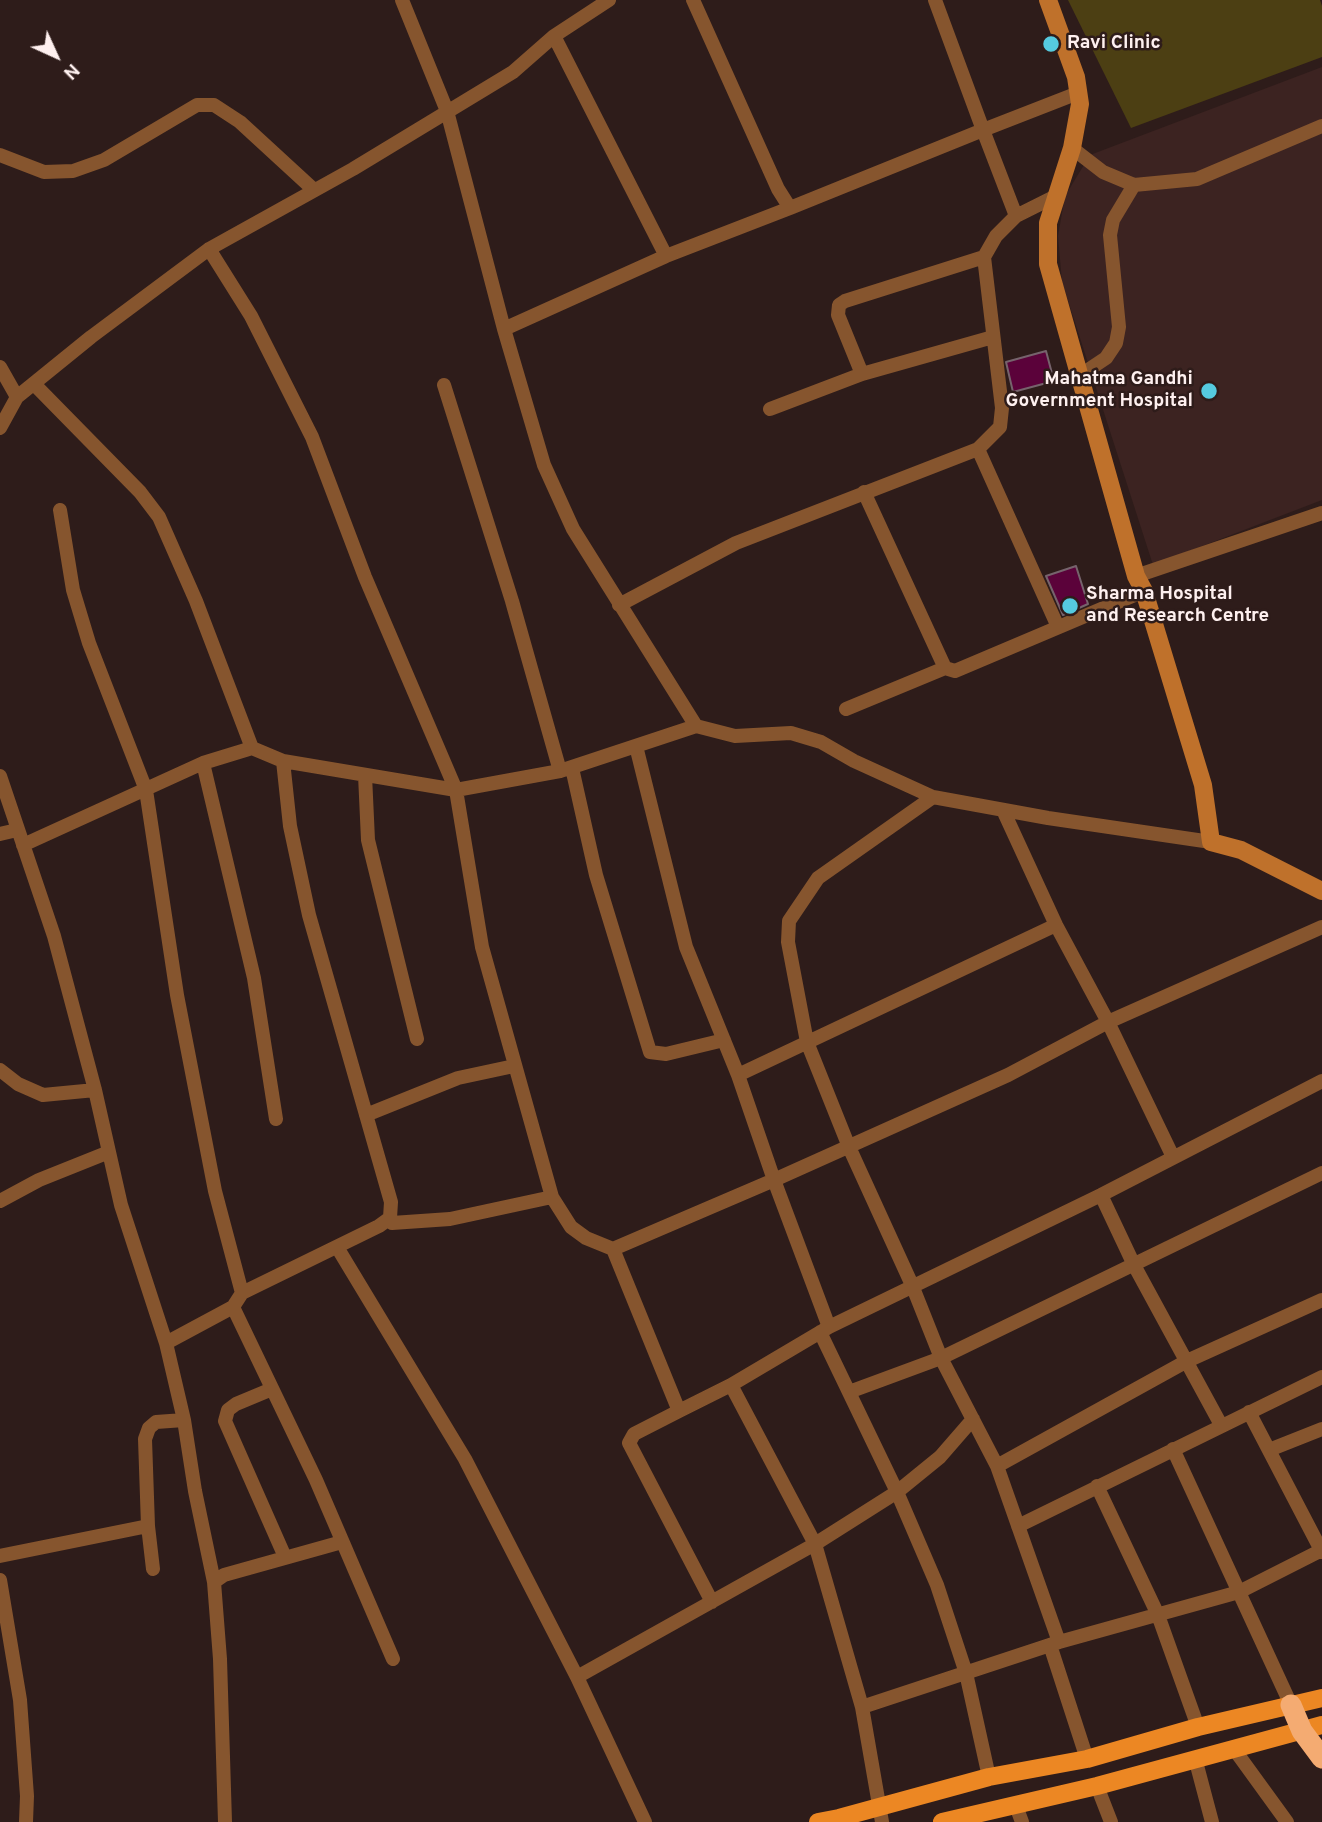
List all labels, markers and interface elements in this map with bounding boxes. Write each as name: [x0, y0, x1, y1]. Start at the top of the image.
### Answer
north arrow: [21, 21, 91, 91]
place label: Ravi Clinic: [1067, 33, 1161, 55]
marker: Ravi Clinic: [1041, 34, 1061, 54]
text: N: [58, 58, 84, 84]
place label: Mahatma Gandhi Government Hospital: [1005, 369, 1193, 413]
marker: Mahatma Gandhi Government Hospital: [1199, 381, 1219, 401]
place label: Sharma Hospital and Research Centre: [1086, 584, 1269, 628]
marker: Sharma Hospital and Research Centre: [1060, 596, 1080, 616]

